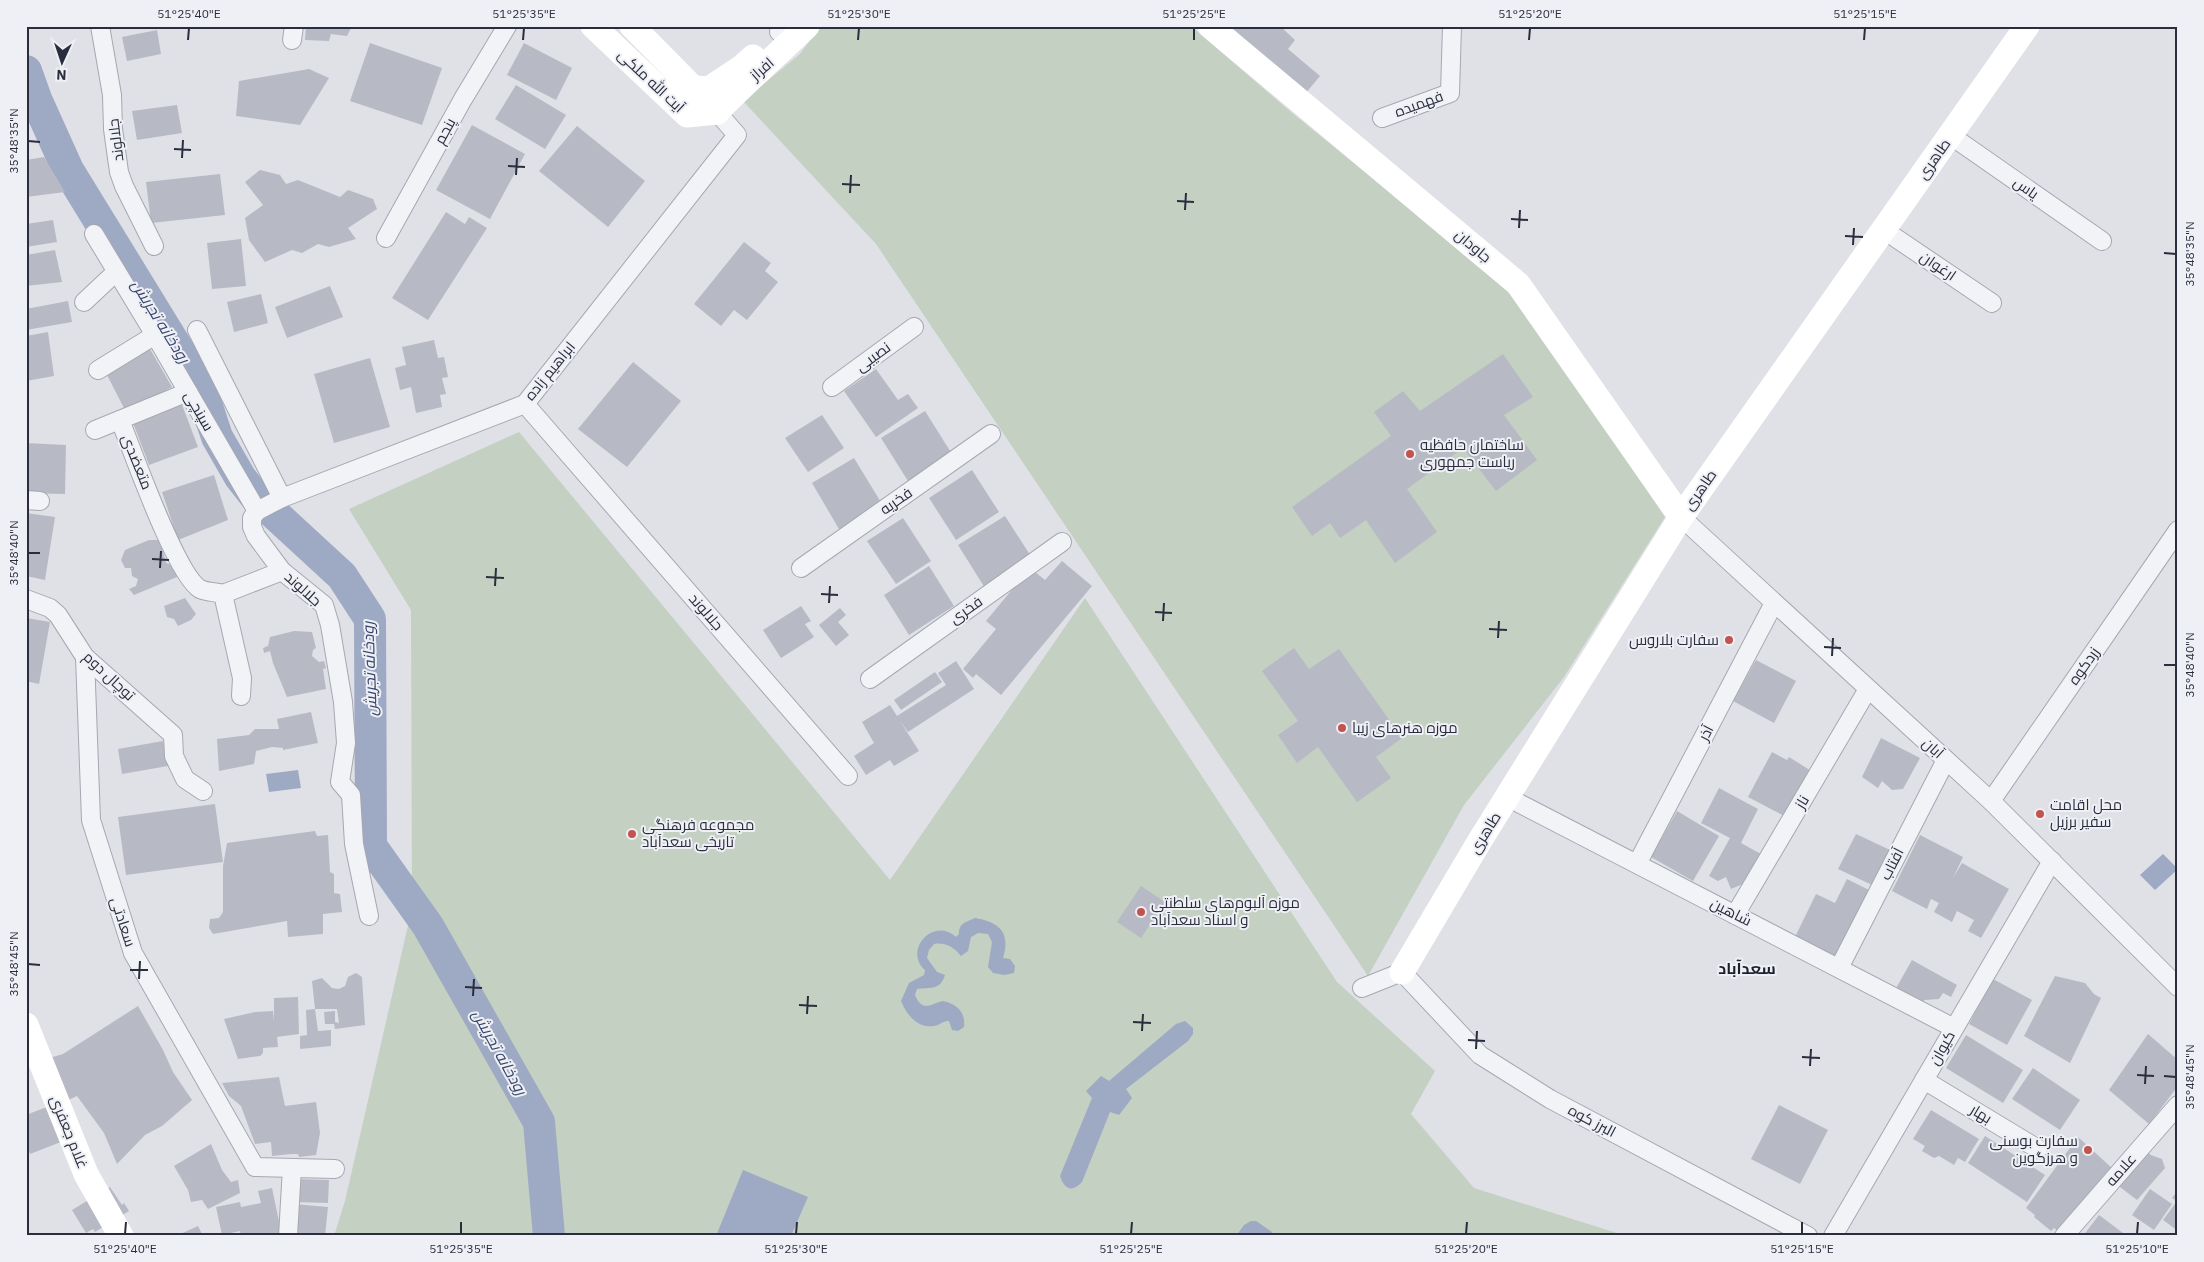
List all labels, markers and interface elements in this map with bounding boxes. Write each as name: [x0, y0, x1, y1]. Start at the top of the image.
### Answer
text: 51°25'40"E: [157, 6, 221, 21]
text: 51°25'35"E: [492, 6, 556, 21]
text: 51°25'30"E: [827, 6, 891, 21]
text: 51°25'25"E: [1162, 6, 1226, 21]
text: 51°25'20"E: [1498, 6, 1562, 21]
text: 51°25'15"E: [1833, 6, 1897, 21]
north arrow: [38, 38, 88, 88]
street label: آیت الله ملکی: [613, 45, 689, 117]
street label: افراز: [745, 53, 778, 85]
text: N: [56, 66, 67, 84]
street label: فهمیده: [1392, 86, 1446, 122]
text: 35°48'35"N: [6, 108, 21, 174]
street label: پنجم: [430, 114, 460, 148]
street label: جلالوند: [103, 117, 128, 163]
street label: طاهری: [1913, 135, 1955, 183]
street label: یاس: [2009, 172, 2043, 204]
text: 35°48'35"N: [2182, 221, 2197, 287]
street label: جاودان: [1450, 225, 1496, 267]
street label: ارغوان: [1916, 247, 1960, 285]
water label: رودخانه تجریش: [127, 276, 195, 368]
street label: ابراهیم زاده: [520, 337, 580, 405]
street label: نصیبی: [851, 337, 895, 377]
street label: سپنچی: [179, 387, 219, 435]
street label: متعضدی: [117, 431, 157, 493]
place label: ساختمان حافظیه ریاست جمهوری: [1420, 435, 1524, 472]
marker: ساختمان حافظیه ریاست جمهوری: [1404, 448, 1416, 460]
street label: طاهری: [1679, 466, 1721, 514]
street label: فخریه: [876, 483, 916, 519]
text: 35°48'40"N: [6, 520, 21, 586]
street label: جلالوند: [281, 567, 326, 610]
street label: جلالوند: [685, 589, 728, 634]
street label: فخری: [945, 591, 987, 629]
water label: رودخانه تجریش: [357, 620, 381, 717]
place label: سفارت بلاروس: [1629, 630, 1719, 650]
text: 35°48'40"N: [2182, 632, 2197, 698]
marker: سفارت بلاروس: [1723, 634, 1735, 646]
street label: زردکوه: [2064, 643, 2103, 688]
street label: توچال دوم: [79, 647, 139, 705]
place label: موزه هنرهای زیبا: [1352, 718, 1458, 738]
marker: موزه هنرهای زیبا: [1336, 722, 1348, 734]
street label: آذر: [1693, 722, 1718, 745]
street label: آبان: [1918, 733, 1948, 763]
street label: ناز: [1790, 792, 1813, 813]
place label: محل اقامت سفیر برزیل: [2050, 795, 2122, 832]
street label: طاهری: [1464, 808, 1506, 858]
marker: محل اقامت سفیر برزیل: [2034, 808, 2046, 820]
place label: مجموعه فرهنگی تاریخی سعدآباد: [642, 815, 754, 852]
marker: مجموعه فرهنگی تاریخی سعدآباد: [626, 828, 638, 840]
street label: آفتاب: [1875, 844, 1908, 883]
place label: موزه آلبوم‌های سلطنتی و اسناد سعدآباد: [1151, 893, 1300, 929]
street label: شاهین: [1707, 893, 1755, 931]
street label: سعادتی: [106, 895, 140, 949]
marker: موزه آلبوم‌های سلطنتی و اسناد سعدآباد: [1135, 906, 1147, 918]
text: 35°48'45"N: [6, 931, 21, 997]
district label: سعدآباد: [1718, 958, 1776, 978]
water label: رودخانه تجریش: [468, 1006, 533, 1100]
street label: کیوان: [1924, 1027, 1960, 1069]
text: 35°48'45"N: [2182, 1044, 2197, 1110]
street label: غلام جعفری: [45, 1092, 93, 1172]
street label: بهار: [1965, 1099, 1996, 1128]
street label: البرز کوه: [1565, 1100, 1619, 1141]
place label: سفارت بوسنی و هرزگوین: [1989, 1131, 2078, 1168]
marker: سفارت بوسنی و هرزگوین: [2082, 1144, 2094, 1156]
street label: علامه: [2101, 1149, 2140, 1190]
text: 51°25'40"E: [93, 1241, 157, 1256]
text: 51°25'35"E: [429, 1241, 493, 1256]
text: 51°25'30"E: [764, 1241, 828, 1256]
text: 51°25'25"E: [1099, 1241, 1163, 1256]
text: 51°25'20"E: [1434, 1241, 1498, 1256]
text: 51°25'15"E: [1770, 1241, 1834, 1256]
text: 51°25'10"E: [2105, 1241, 2169, 1256]

